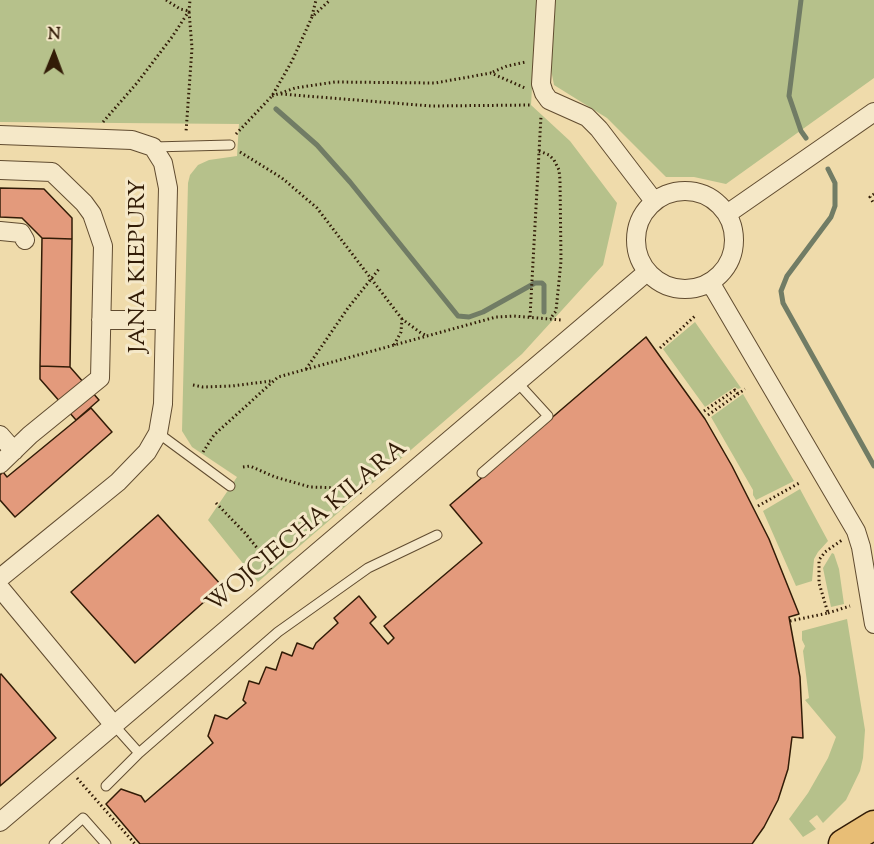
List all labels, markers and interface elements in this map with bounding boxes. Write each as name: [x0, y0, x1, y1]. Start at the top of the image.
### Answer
north arrow: [24, 24, 84, 84]
text: N: [48, 24, 61, 47]
street label: JANA KIEPURY: [126, 179, 154, 353]
street label: WOJCIECHA KILARA: [202, 436, 414, 620]

